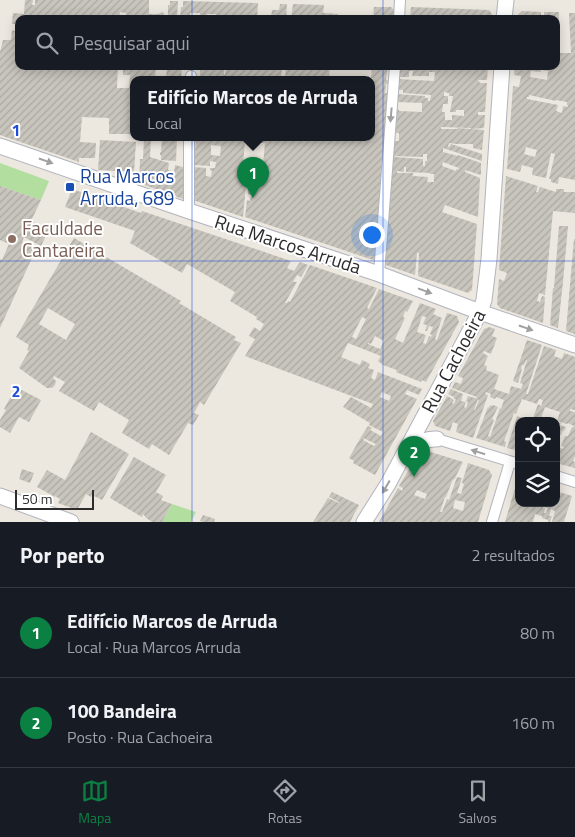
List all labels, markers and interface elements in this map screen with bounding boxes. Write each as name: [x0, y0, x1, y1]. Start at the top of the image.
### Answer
search box: [15, 15, 560, 70]
text: Pesquisar aqui: [73, 28, 190, 57]
icon: search: [33, 29, 61, 57]
popup: [130, 76, 375, 141]
text: Edifício Marcos de Arruda: [147, 82, 358, 111]
one-way arrow: [387, 107, 395, 123]
text: Local: [147, 111, 182, 135]
text: 1: [12, 118, 20, 142]
one-way arrow: [39, 157, 54, 165]
pin: 1: [237, 157, 269, 198]
place label: Rua Marcos Arruda, 689: [80, 161, 175, 212]
marker: Rua Marcos Arruda, 689: [64, 181, 76, 193]
street label: Rua Marcos Arruda: [211, 206, 366, 281]
place label: Faculdade Cantareira: [22, 213, 105, 264]
your location: [359, 222, 385, 248]
marker: Faculdade Cantareira: [6, 233, 18, 245]
one-way arrow: [418, 287, 433, 295]
street label: Rua Cachoeira: [413, 303, 492, 418]
one-way arrow: [519, 324, 534, 332]
text: 2: [12, 379, 20, 403]
map controls: [515, 417, 560, 507]
button: locate: [515, 417, 560, 462]
pin: 2: [398, 436, 430, 477]
one-way arrow: [470, 447, 485, 455]
button: layers: [515, 462, 560, 507]
one-way arrow: [381, 480, 390, 493]
scale bar: [15, 487, 94, 510]
text: 50 m: [22, 488, 52, 509]
text: Por perto: [20, 539, 105, 571]
text: 2 resultados: [471, 543, 555, 567]
text: Edifício Marcos de Arruda: [67, 606, 277, 635]
text: 1: [32, 621, 40, 645]
text: 80 m: [520, 621, 555, 645]
text: Local · Rua Marcos Arruda: [67, 635, 241, 659]
text: 100 Bandeira: [67, 696, 177, 725]
text: 2: [32, 711, 40, 735]
text: 160 m: [511, 711, 555, 735]
text: Posto · Rua Cachoeira: [67, 725, 213, 749]
tab: Mapa: [78, 777, 111, 828]
tab: Rotas: [268, 777, 302, 828]
tab: Salvos: [458, 777, 497, 828]

